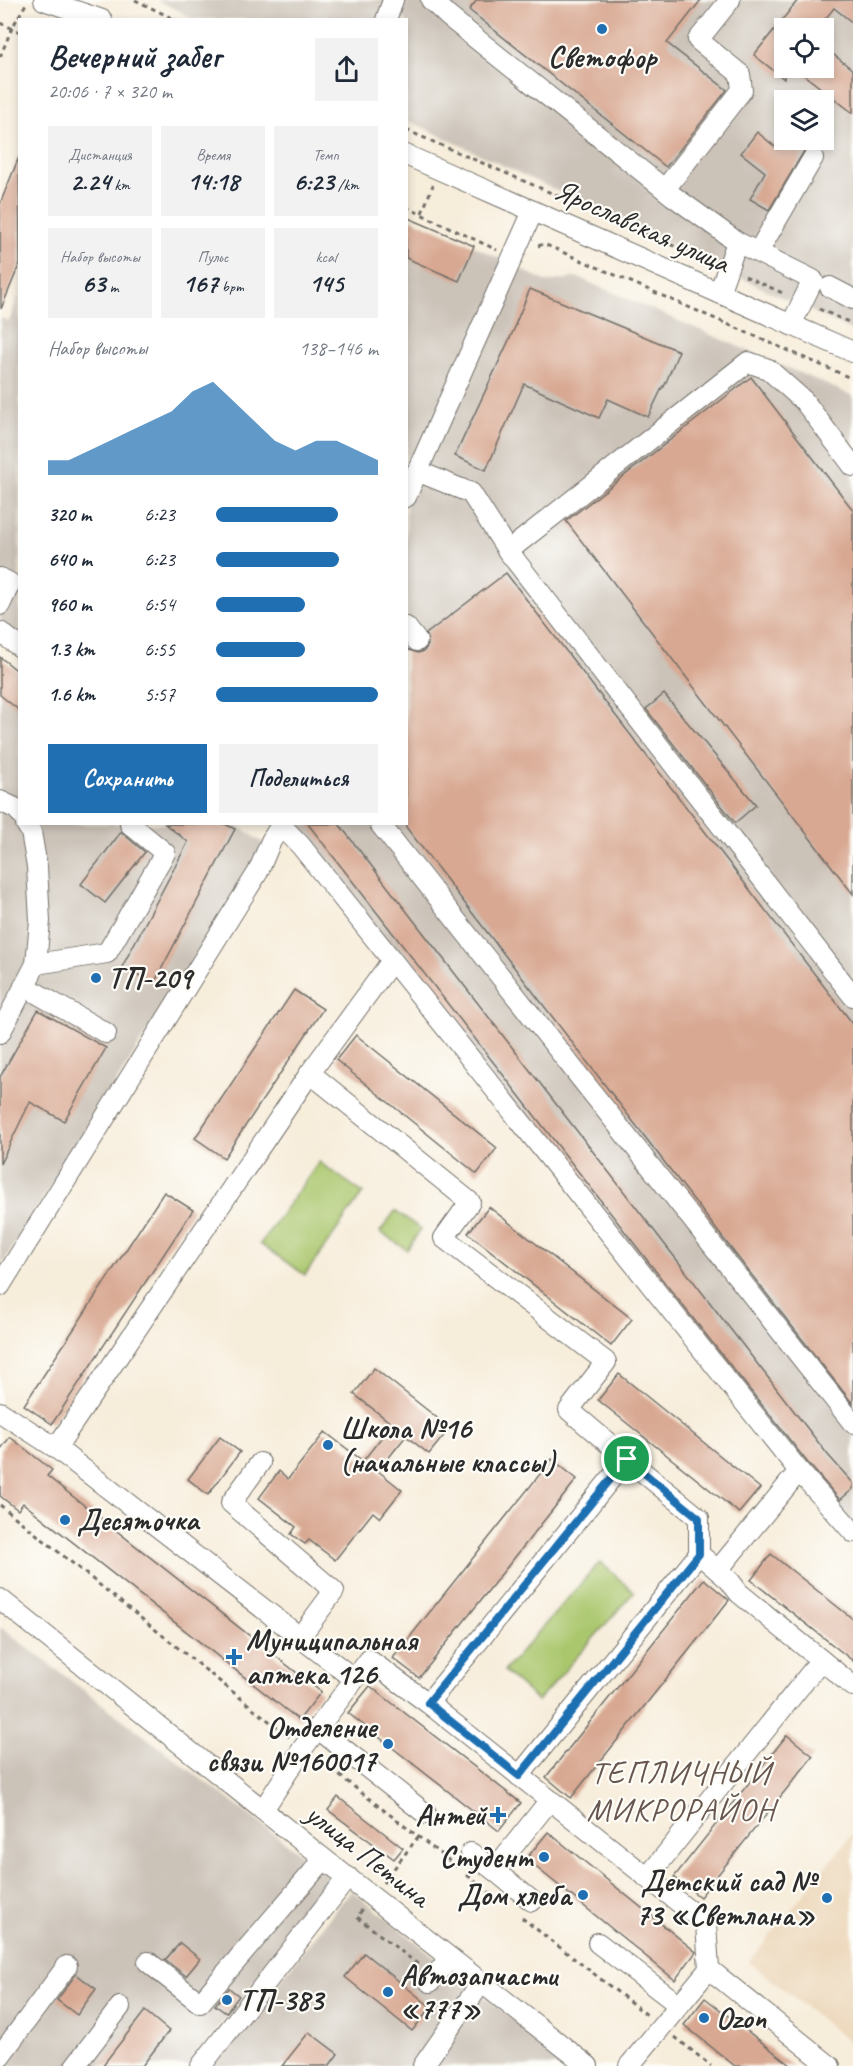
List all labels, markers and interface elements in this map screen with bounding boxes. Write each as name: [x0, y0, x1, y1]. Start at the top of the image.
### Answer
map controls: [774, 18, 834, 150]
button: locate: [774, 18, 834, 78]
marker: Светофор: [595, 22, 609, 36]
text: Вечерний забег: [48, 35, 221, 77]
button: share: [315, 38, 378, 101]
place label: Светофор: [548, 38, 659, 76]
text: 20:06 · 7 × 320 m: [48, 79, 172, 104]
button: layers: [774, 90, 834, 150]
text: Дистанция: [68, 145, 132, 165]
text: Время: [196, 145, 230, 165]
text: Темп: [313, 145, 339, 165]
text: 2.24: [70, 165, 110, 198]
text: 14:18: [187, 165, 239, 198]
text: 6:23: [293, 165, 334, 198]
street label: Ярославская улица: [549, 170, 737, 282]
text: km: [110, 175, 130, 195]
text: /km: [334, 175, 359, 195]
text: Набор высоты: [60, 247, 140, 267]
text: Пульс: [198, 247, 228, 267]
text: kcal: [315, 247, 337, 267]
text: 63: [82, 267, 106, 300]
text: 167: [182, 267, 218, 300]
text: 145: [309, 267, 343, 300]
text: m: [106, 277, 118, 297]
text: bpm: [218, 277, 244, 297]
text: Набор высоты: [48, 336, 147, 361]
text: 138–146 m: [299, 336, 378, 361]
text: 320 m: [48, 502, 91, 527]
text: 6:23: [144, 502, 175, 527]
text: 640 m: [48, 547, 92, 572]
text: 6:23: [144, 547, 175, 572]
text: 960 m: [48, 592, 91, 617]
text: 6:54: [144, 592, 175, 617]
text: 1.3 km: [48, 637, 95, 662]
text: 6:55: [144, 637, 175, 662]
text: 1.6 km: [48, 682, 95, 707]
text: 5:57: [144, 682, 175, 707]
button: Сохранить: [48, 744, 207, 813]
button: Поделиться: [219, 744, 378, 813]
place label: ТП-209: [108, 959, 195, 997]
marker: ТП-209: [89, 971, 103, 985]
place label: Школа №16 (начальные классы): [340, 1409, 557, 1481]
pin: [601, 1433, 652, 1484]
marker: Школа №16 (начальные классы): [321, 1438, 335, 1452]
icon: arrive: [610, 1442, 643, 1475]
place label: Десяточка: [77, 1501, 201, 1539]
marker: Десяточка: [58, 1513, 72, 1527]
place label: Муниципальная аптека 126: [246, 1621, 420, 1693]
marker: Муниципальная аптека 126: [227, 1650, 241, 1664]
place label: Отделение связи №160017: [207, 1708, 380, 1780]
marker: Отделение связи №160017: [381, 1737, 395, 1751]
district label: ТЕПЛИЧНЫЙ МИКРОРАЙОН: [586, 1752, 779, 1830]
street label: улица Петина: [297, 1793, 440, 1917]
place label: Антей: [416, 1796, 488, 1834]
marker: Антей: [491, 1808, 505, 1822]
place label: Студент: [440, 1838, 535, 1876]
marker: Студент: [537, 1850, 551, 1864]
place label: Детский сад № 73 «Светлана»: [635, 1862, 819, 1934]
place label: Дом хлеба: [458, 1876, 574, 1914]
marker: Дом хлеба: [576, 1888, 590, 1902]
marker: Детский сад № 73 «Светлана»: [820, 1891, 834, 1905]
place label: Автозапчасти «777»: [400, 1956, 559, 2028]
place label: ТП-383: [239, 1981, 325, 2019]
marker: Автозапчасти «777»: [381, 1985, 395, 1999]
marker: ТП-383: [220, 1993, 234, 2007]
place label: Ozon: [716, 1999, 767, 2037]
marker: Ozon: [697, 2011, 711, 2025]

